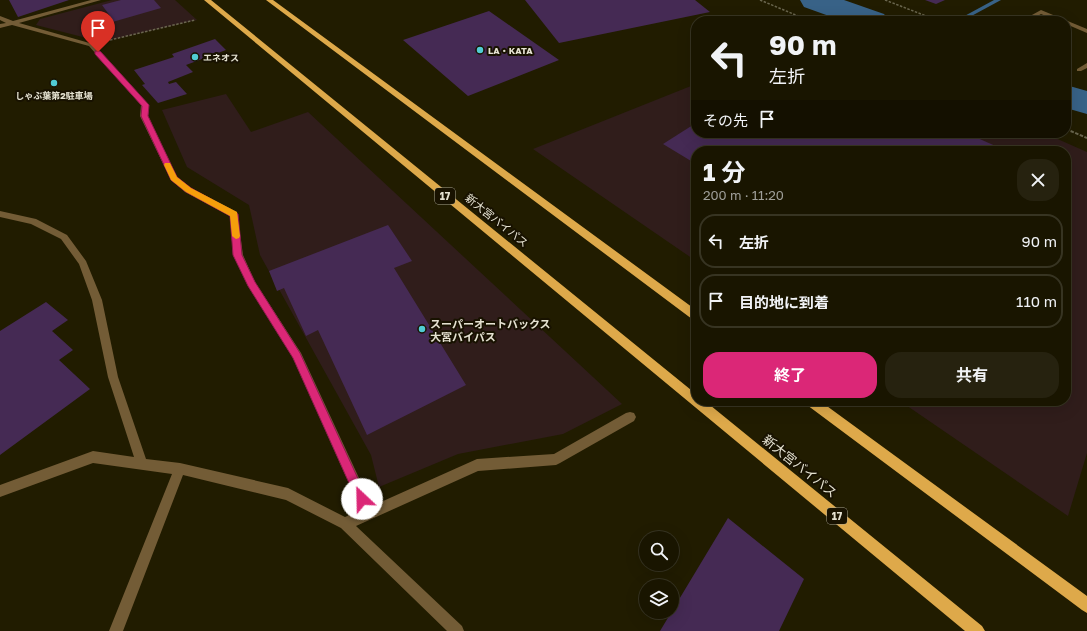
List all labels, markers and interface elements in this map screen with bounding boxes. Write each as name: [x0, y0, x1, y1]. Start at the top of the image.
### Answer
pin: [81, 11, 115, 52]
icon: arrive: [87, 17, 109, 39]
text: 90 m: [769, 28, 836, 61]
icon: left: [703, 32, 755, 84]
marker: LA・KATA: [475, 45, 485, 55]
place label: LA・KATA: [488, 45, 533, 56]
marker: エネオス: [190, 52, 200, 62]
place label: エネオス: [203, 52, 239, 63]
text: 左折: [769, 65, 805, 87]
marker: しゃぶ葉第2駐車場: [49, 78, 59, 88]
place label: しゃぶ葉第2駐車場: [15, 90, 93, 101]
icon: arrive: [756, 108, 778, 130]
text: その先: [703, 111, 748, 129]
text: 1 分: [703, 157, 745, 186]
button: close: [1017, 159, 1059, 201]
text: 200 m · 11:20: [703, 187, 784, 203]
road number: 17: [435, 188, 455, 204]
street label: 新大宮バイパス: [463, 191, 531, 249]
icon: left: [705, 230, 727, 252]
text: 90 m: [1022, 232, 1057, 250]
text: 左折: [739, 233, 769, 251]
icon: arrive: [705, 290, 727, 312]
text: 110 m: [1016, 292, 1057, 310]
text: 目的地に到着: [739, 293, 829, 311]
place label: スーパーオートバックス 大宮バイパス: [430, 317, 551, 343]
marker: スーパーオートバックス 大宮バイパス: [417, 324, 427, 334]
button: 終了: [703, 352, 877, 398]
button: 共有: [885, 352, 1059, 398]
street label: 新大宮バイパス: [760, 431, 840, 501]
position arrow: [341, 478, 383, 520]
road number: 17: [827, 508, 847, 524]
map controls: [639, 531, 679, 619]
button: search: [639, 531, 679, 571]
button: layers: [639, 579, 679, 619]

